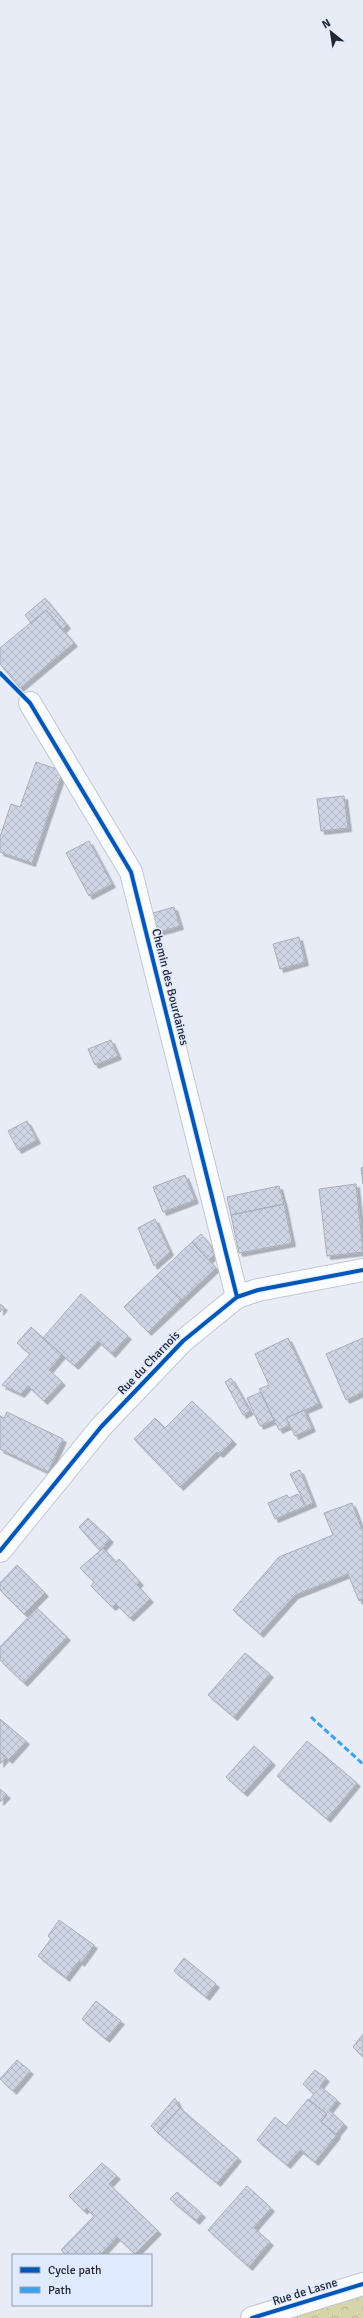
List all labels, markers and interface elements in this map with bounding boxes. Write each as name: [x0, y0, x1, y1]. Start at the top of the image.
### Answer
north arrow: [311, 12, 351, 52]
text: N: [320, 16, 333, 31]
street label: Chemin des Bourdaines: [148, 927, 192, 1047]
street label: Rue du Charnois: [115, 1328, 183, 1398]
legend: [12, 2254, 152, 2306]
text: Cycle path: [48, 2263, 101, 2278]
street label: Rue de Lasne: [271, 2275, 339, 2309]
text: Path: [48, 2283, 71, 2298]

